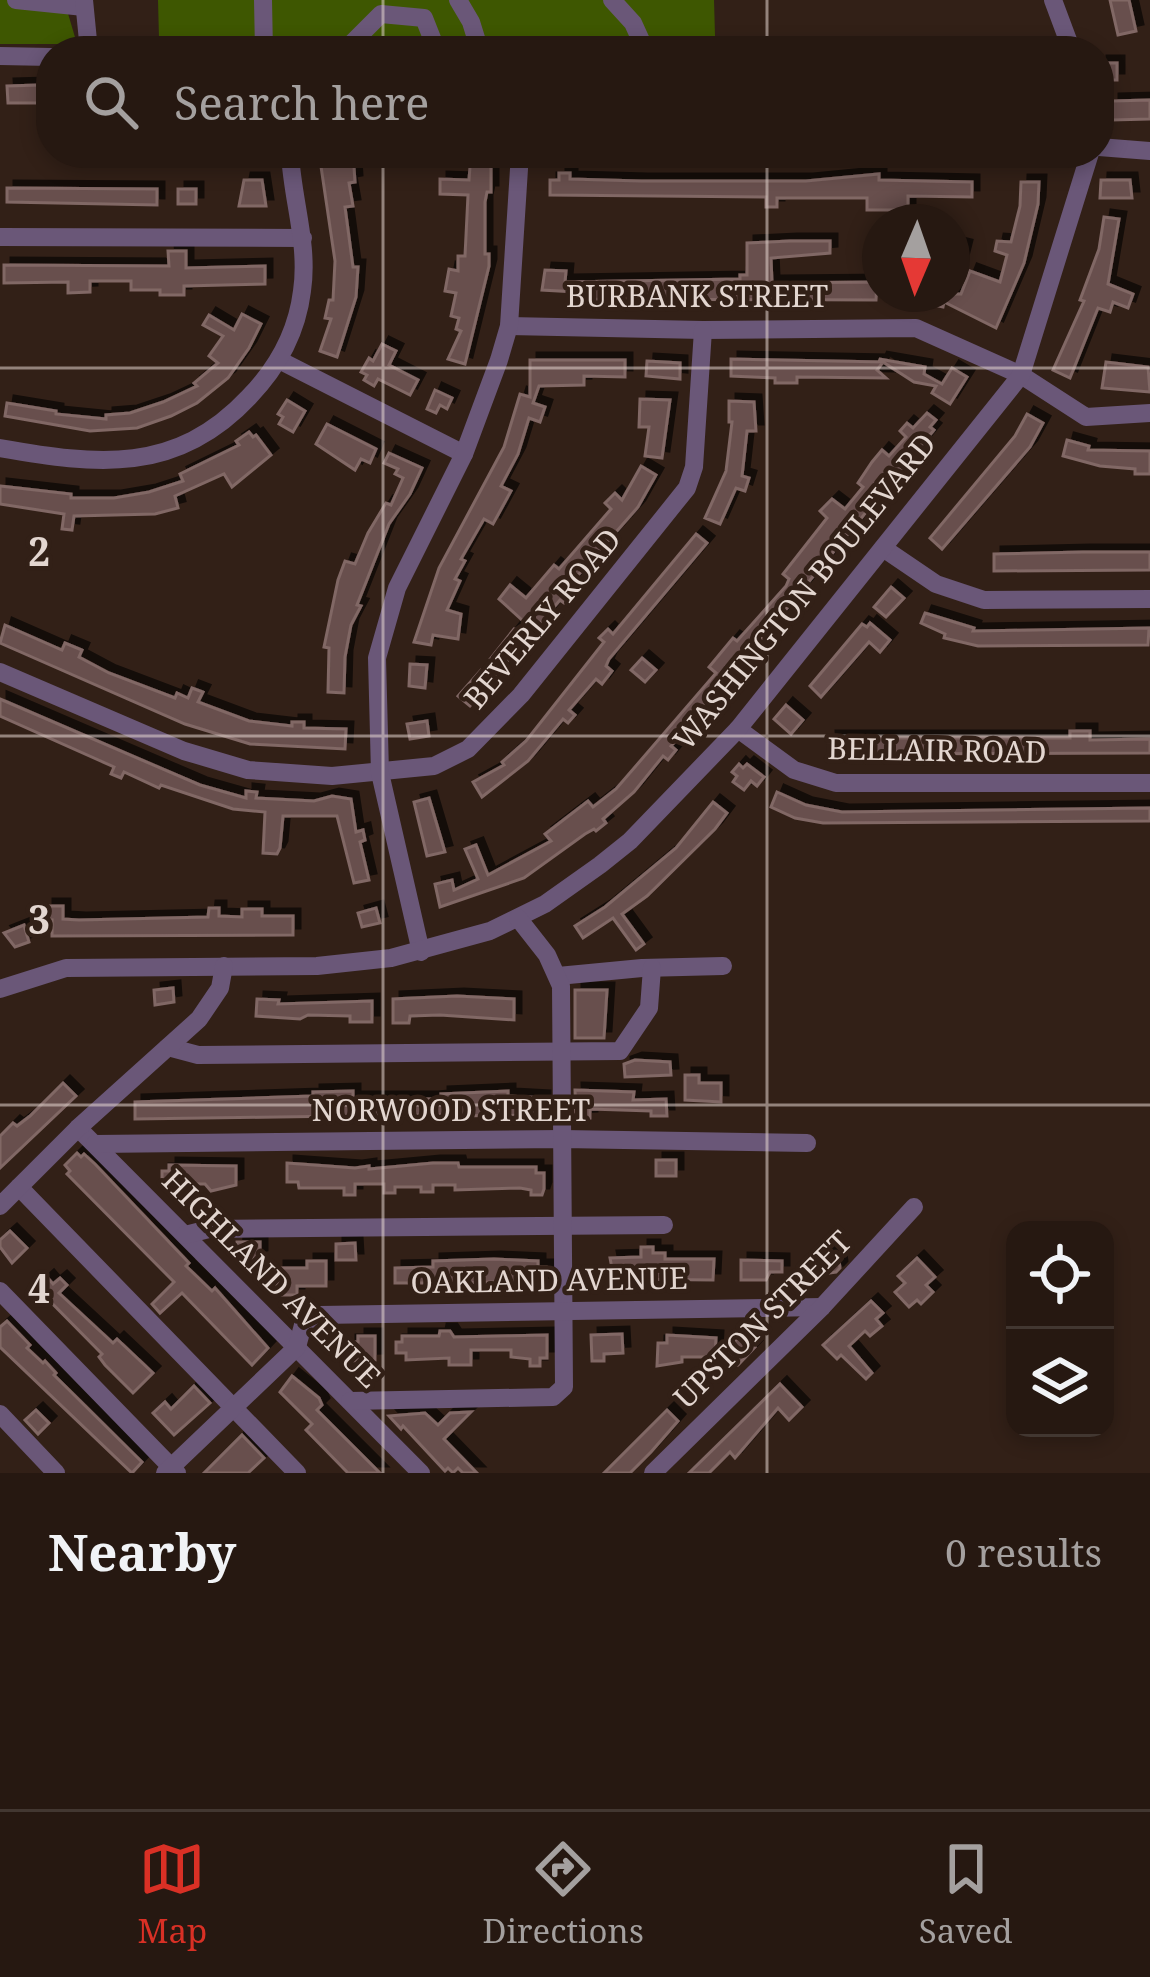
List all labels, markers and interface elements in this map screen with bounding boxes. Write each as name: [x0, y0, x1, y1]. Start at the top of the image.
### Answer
search box: [36, 36, 1114, 168]
icon: search: [78, 69, 144, 135]
text: Search here: [174, 72, 429, 133]
north arrow: [862, 204, 970, 312]
street label: BURBANK STREET: [566, 275, 828, 316]
street label: WASHINGTON BOULEVARD: [663, 424, 945, 758]
street label: BEVERLY ROAD: [454, 519, 629, 717]
text: 2: [28, 524, 50, 577]
street label: BELLAIR ROAD: [827, 727, 1047, 772]
text: 3: [28, 892, 50, 945]
street label: NORWOOD STREET: [312, 1089, 590, 1130]
street label: HIGHLAND AVENUE: [154, 1160, 390, 1396]
street label: UPSTON STREET: [664, 1221, 860, 1417]
map controls: [1006, 1221, 1114, 1437]
button: locate: [1006, 1221, 1114, 1329]
street label: OAKLAND AVENUE: [410, 1257, 688, 1302]
text: 4: [28, 1261, 50, 1314]
button: layers: [1006, 1329, 1114, 1437]
text: Nearby: [48, 1516, 236, 1586]
text: 0 results: [945, 1525, 1102, 1578]
tab: Map: [138, 1836, 207, 1953]
tab: Directions: [482, 1836, 644, 1953]
tab: Saved: [919, 1836, 1012, 1953]

